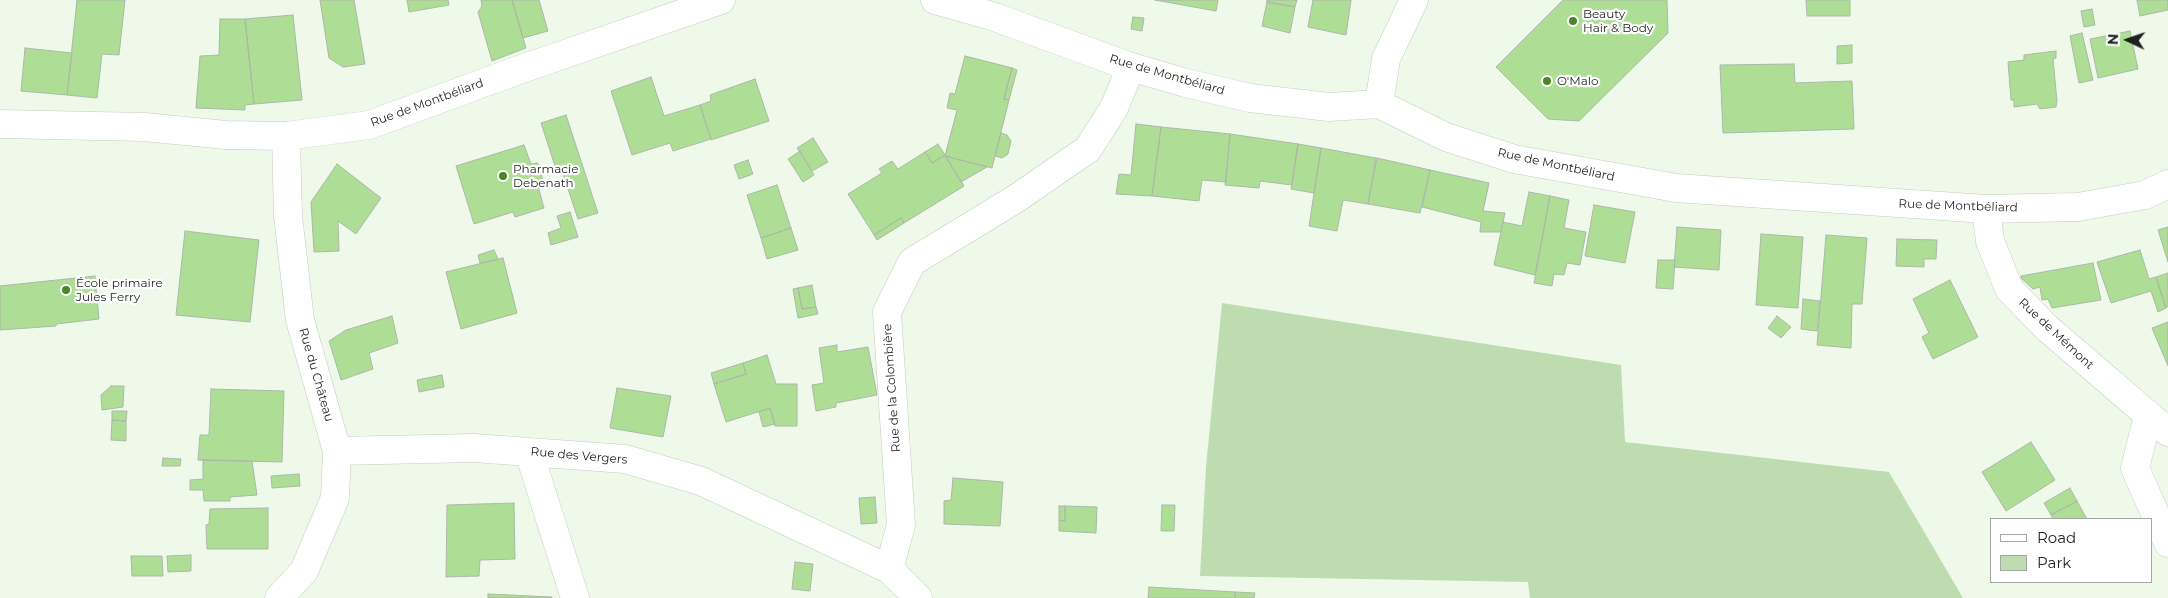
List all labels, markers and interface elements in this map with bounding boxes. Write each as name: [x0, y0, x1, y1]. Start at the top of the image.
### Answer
place label: Beauty Hair & Body: [1583, 7, 1653, 35]
marker: Beauty Hair & Body: [1567, 15, 1579, 27]
north arrow: [2103, 15, 2153, 65]
text: N: [2104, 33, 2122, 45]
street label: Rue de Montbéliard: [1108, 52, 1226, 98]
place label: O'Malo: [1557, 74, 1599, 88]
marker: O'Malo: [1541, 75, 1553, 87]
street label: Rue de Montbéliard: [368, 76, 486, 130]
street label: Rue de Montbéliard: [1496, 146, 1616, 184]
place label: Pharmacie Debenath: [513, 162, 578, 190]
marker: Pharmacie Debenath: [497, 170, 509, 182]
street label: Rue de Montbéliard: [1898, 197, 2018, 215]
place label: École primaire Jules Ferry: [76, 276, 163, 304]
marker: École primaire Jules Ferry: [60, 284, 72, 296]
street label: Rue de Mémont: [2015, 295, 2097, 373]
street label: Rue de la Colombière: [880, 323, 904, 453]
street label: Rue du Château: [296, 326, 336, 424]
street label: Rue des Vergers: [530, 445, 628, 467]
legend: [1990, 518, 2153, 583]
text: Road: [2037, 528, 2076, 547]
text: Park: [2037, 553, 2071, 572]

